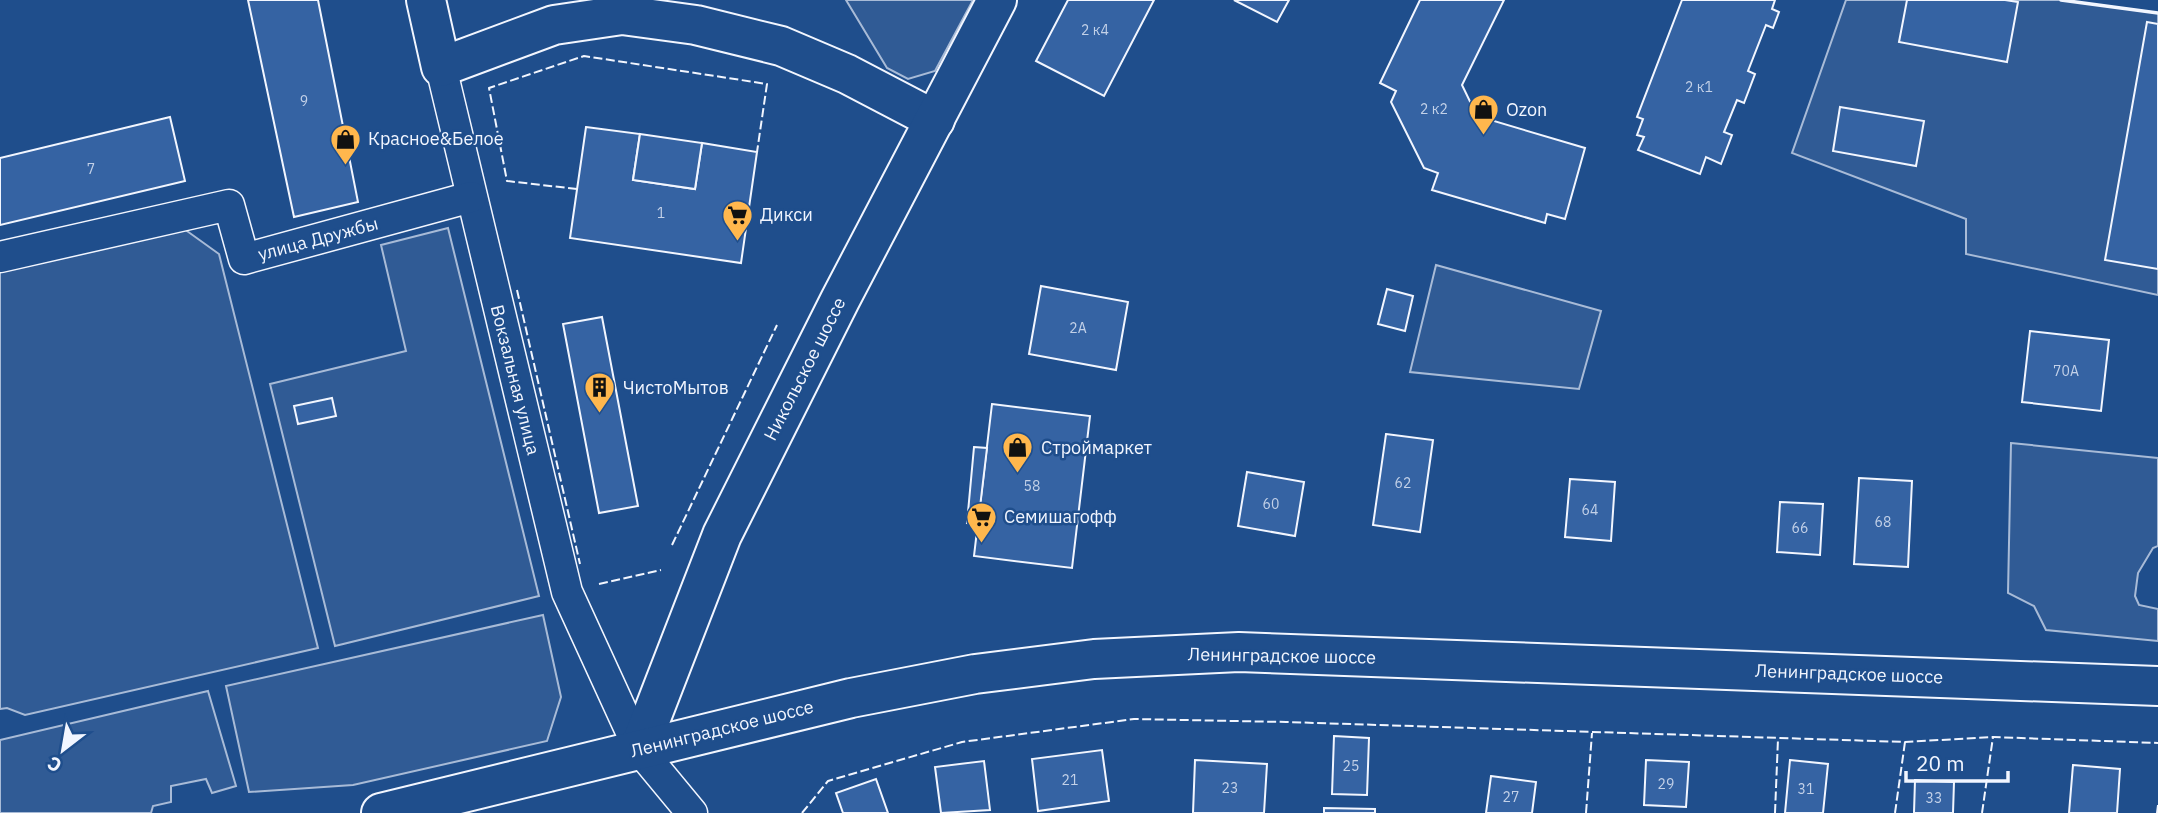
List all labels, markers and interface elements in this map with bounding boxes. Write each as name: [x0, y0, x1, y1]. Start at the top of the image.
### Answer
house number: 2 к4: [1081, 21, 1109, 39]
house number: 2 к1: [1685, 78, 1713, 96]
house number: 9: [300, 92, 308, 110]
shop icon: Ozon: [1466, 93, 1500, 137]
place label: Ozon: [1506, 98, 1547, 121]
house number: 2 к2: [1420, 100, 1448, 118]
shop icon: Красное&Белое: [328, 122, 362, 166]
place label: Красное&Белое: [368, 127, 504, 150]
house number: 7: [87, 160, 95, 178]
supermarket icon: Дикси: [720, 198, 754, 242]
place label: Дикси: [760, 203, 813, 226]
house number: 1: [657, 204, 665, 222]
street label: улица Дружбы: [255, 211, 381, 266]
street label: Никольское шоссе: [759, 293, 851, 444]
street label: Вокзальная улица: [486, 302, 545, 458]
house number: 2А: [1069, 319, 1087, 337]
house number: 70А: [2053, 362, 2079, 380]
building icon: ЧистоМытов: [583, 371, 617, 415]
place label: ЧистоМытов: [623, 376, 729, 399]
shop icon: Строймаркет: [1001, 431, 1035, 475]
place label: Строймаркет: [1041, 436, 1153, 459]
house number: 62: [1395, 474, 1411, 492]
house number: 58: [1024, 477, 1040, 495]
house number: 60: [1263, 495, 1279, 513]
supermarket icon: Семишагофф: [964, 500, 998, 544]
house number: 64: [1582, 501, 1598, 519]
place label: Семишагофф: [1004, 505, 1117, 528]
house number: 68: [1875, 513, 1891, 531]
house number: 66: [1792, 519, 1808, 537]
street label: Ленинградское шоссе: [1188, 642, 1376, 669]
street label: Ленинградское шоссе: [1755, 659, 1944, 688]
street label: Ленинградское шоссе: [628, 695, 816, 762]
north arrow: [28, 715, 98, 785]
scale bar: [1906, 740, 2008, 784]
text: 20 m: [1916, 749, 1965, 777]
text: С: [43, 751, 66, 778]
house number: 25: [1343, 757, 1359, 775]
house number: 21: [1062, 771, 1078, 789]
house number: 29: [1658, 775, 1674, 793]
house number: 23: [1222, 779, 1238, 797]
house number: 31: [1798, 780, 1814, 798]
house number: 27: [1503, 788, 1519, 806]
house number: 33: [1926, 789, 1942, 807]

